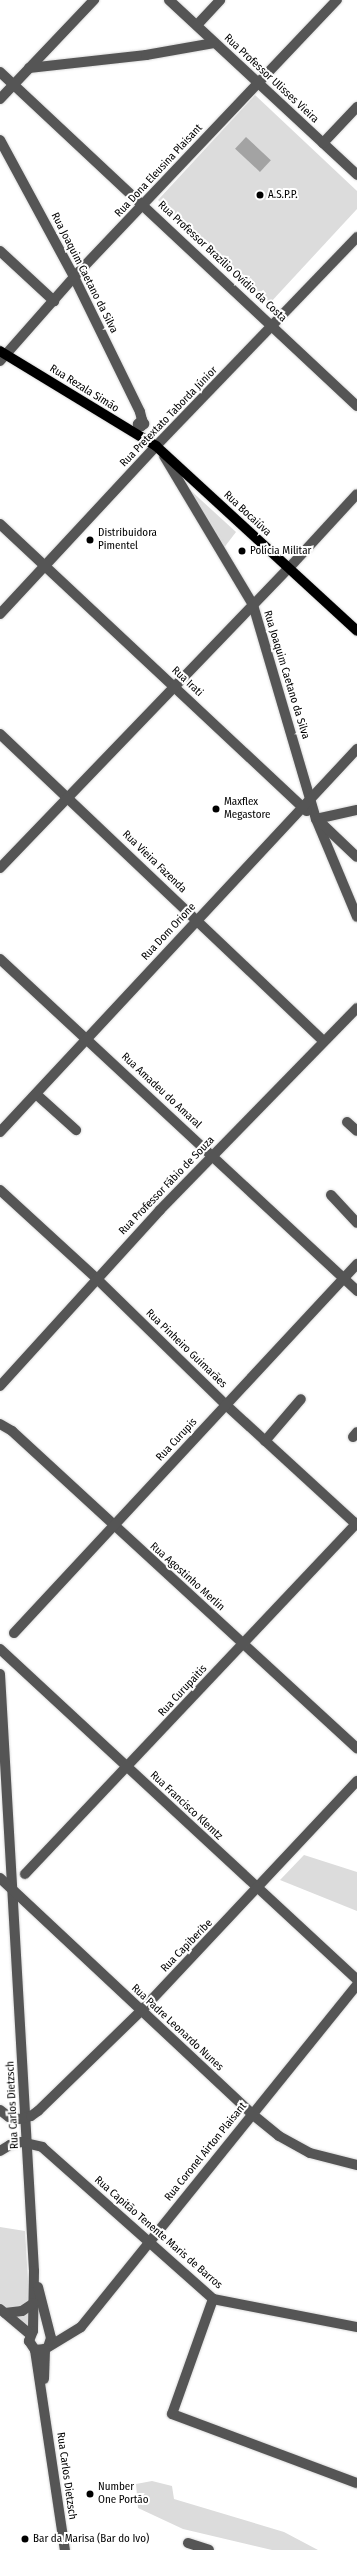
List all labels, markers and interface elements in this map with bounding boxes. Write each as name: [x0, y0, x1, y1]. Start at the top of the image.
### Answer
street label: Rua Professor Ulisses Vieira: [221, 32, 321, 126]
street label: Rua Dona Eleusina Plaisant: [113, 122, 205, 220]
place label: A.S.P.P.: [268, 188, 297, 202]
marker: A.S.P.P.: [255, 190, 265, 200]
street label: Rua Professor Brazílio Ovídio da Costa: [155, 199, 289, 325]
street label: Rua Joaquim Caetano da Silva: [48, 210, 120, 336]
street label: Rua Rezala Simão: [47, 362, 121, 416]
street label: Rua Pretextato Taborda Júnior: [118, 364, 220, 470]
street label: Rua Bocaiúva: [220, 489, 274, 539]
place label: Distribuidora Pimentel: [98, 527, 157, 553]
marker: Distribuidora Pimentel: [85, 535, 95, 545]
place label: Polícia Militar: [250, 544, 311, 558]
marker: Polícia Militar: [237, 546, 247, 556]
street label: Rua Joaquim Caetano da Silva: [260, 609, 312, 741]
street label: Rua Irati: [169, 664, 205, 700]
place label: Maxflex Megastore: [224, 796, 270, 822]
marker: Maxflex Megastore: [211, 804, 221, 814]
street label: Rua Vieira Fazenda: [119, 828, 189, 896]
street label: Rua Dom Orione: [139, 901, 199, 963]
street label: Rua Amadeu do Amaral: [118, 1051, 204, 1131]
street label: Rua Professor Fábio de Souza: [116, 1134, 218, 1238]
street label: Rua Pinheiro Guimarães: [143, 1307, 229, 1391]
street label: Rua Curupis: [154, 1416, 200, 1464]
street label: Rua Agostinho Merlin: [147, 1540, 227, 1614]
street label: Rua Curupaitis: [156, 1663, 210, 1719]
street label: Rua Francisco Klemtz: [147, 1769, 225, 1843]
street label: Rua Capiberibe: [158, 1917, 216, 1975]
street label: Rua Padre Leonardo Nunes: [128, 1982, 226, 2074]
street label: Rua Carlos Dietzsch: [4, 2061, 22, 2149]
street label: Rua Coronel Airton Plaisant: [162, 2100, 250, 2204]
street label: Rua Capitão Tenente Maris de Barros: [91, 2174, 225, 2292]
street label: Rua Carlos Dietzsch: [53, 2431, 79, 2521]
place label: Number One Portão: [98, 2481, 148, 2507]
marker: Number One Portão: [85, 2489, 95, 2499]
place label: Bar da Marisa (Bar do Ivo): [33, 2532, 149, 2546]
marker: Bar da Marisa (Bar do Ivo): [20, 2534, 30, 2544]

